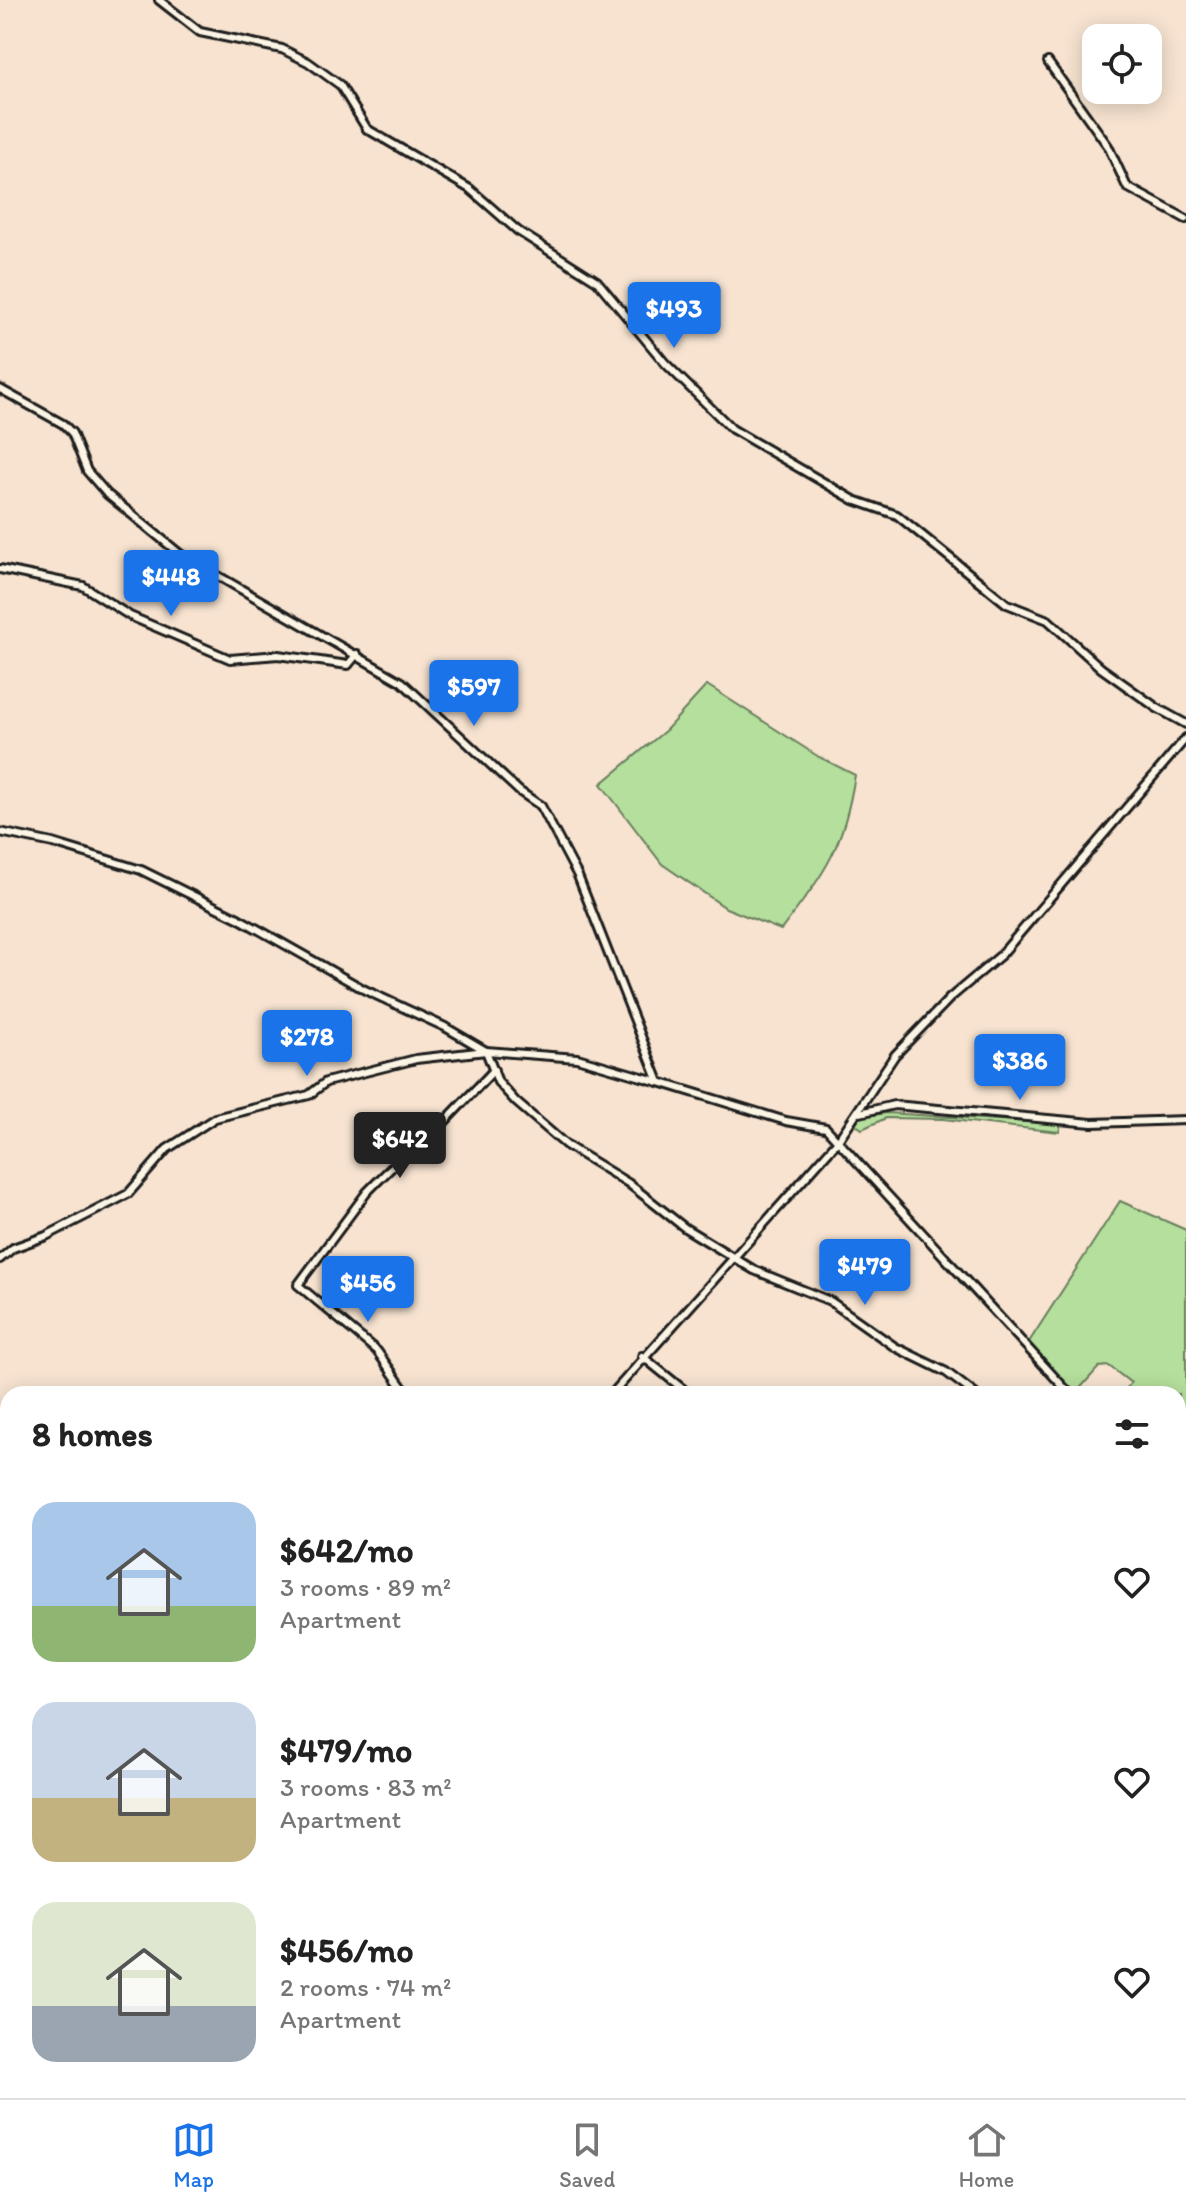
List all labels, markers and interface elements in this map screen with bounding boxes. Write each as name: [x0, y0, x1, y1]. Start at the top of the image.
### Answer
map controls: [1082, 24, 1162, 104]
button: locate: [1082, 24, 1162, 104]
pin: $493: [627, 282, 721, 350]
text: $493: [646, 292, 702, 324]
pin: $448: [124, 550, 218, 618]
text: $448: [142, 560, 200, 592]
pin: $597: [427, 660, 521, 728]
text: $597: [447, 670, 501, 702]
pin: $278: [260, 1010, 354, 1078]
text: $278: [280, 1020, 334, 1052]
pin: $386: [973, 1034, 1067, 1102]
text: $386: [992, 1044, 1048, 1076]
pin: $642: [353, 1112, 447, 1180]
text: $642: [372, 1122, 428, 1154]
pin: $479: [818, 1239, 912, 1307]
text: $479: [837, 1249, 893, 1281]
pin: $456: [321, 1256, 415, 1324]
text: $456: [340, 1266, 396, 1298]
icon: filters: [1110, 1412, 1154, 1456]
text: 8 homes: [32, 1414, 153, 1455]
text: $642/mo: [280, 1530, 414, 1571]
icon: home: [96, 1534, 192, 1630]
icon: heart: [1110, 1560, 1154, 1604]
text: 3 rooms · 89 m²: [280, 1571, 451, 1603]
text: Apartment: [280, 1603, 401, 1635]
text: $479/mo: [280, 1730, 412, 1771]
icon: home: [96, 1734, 192, 1830]
icon: heart: [1110, 1760, 1154, 1804]
text: 3 rooms · 83 m²: [280, 1771, 452, 1803]
text: Apartment: [280, 1803, 401, 1835]
text: $456/mo: [280, 1930, 414, 1971]
icon: home: [96, 1934, 192, 2030]
icon: heart: [1110, 1960, 1154, 2004]
text: 2 rooms · 74 m²: [280, 1971, 451, 2003]
text: Apartment: [280, 2003, 401, 2035]
tab: Map: [172, 2118, 216, 2193]
tab: Saved: [559, 2118, 615, 2193]
tab: Home: [959, 2118, 1014, 2193]

